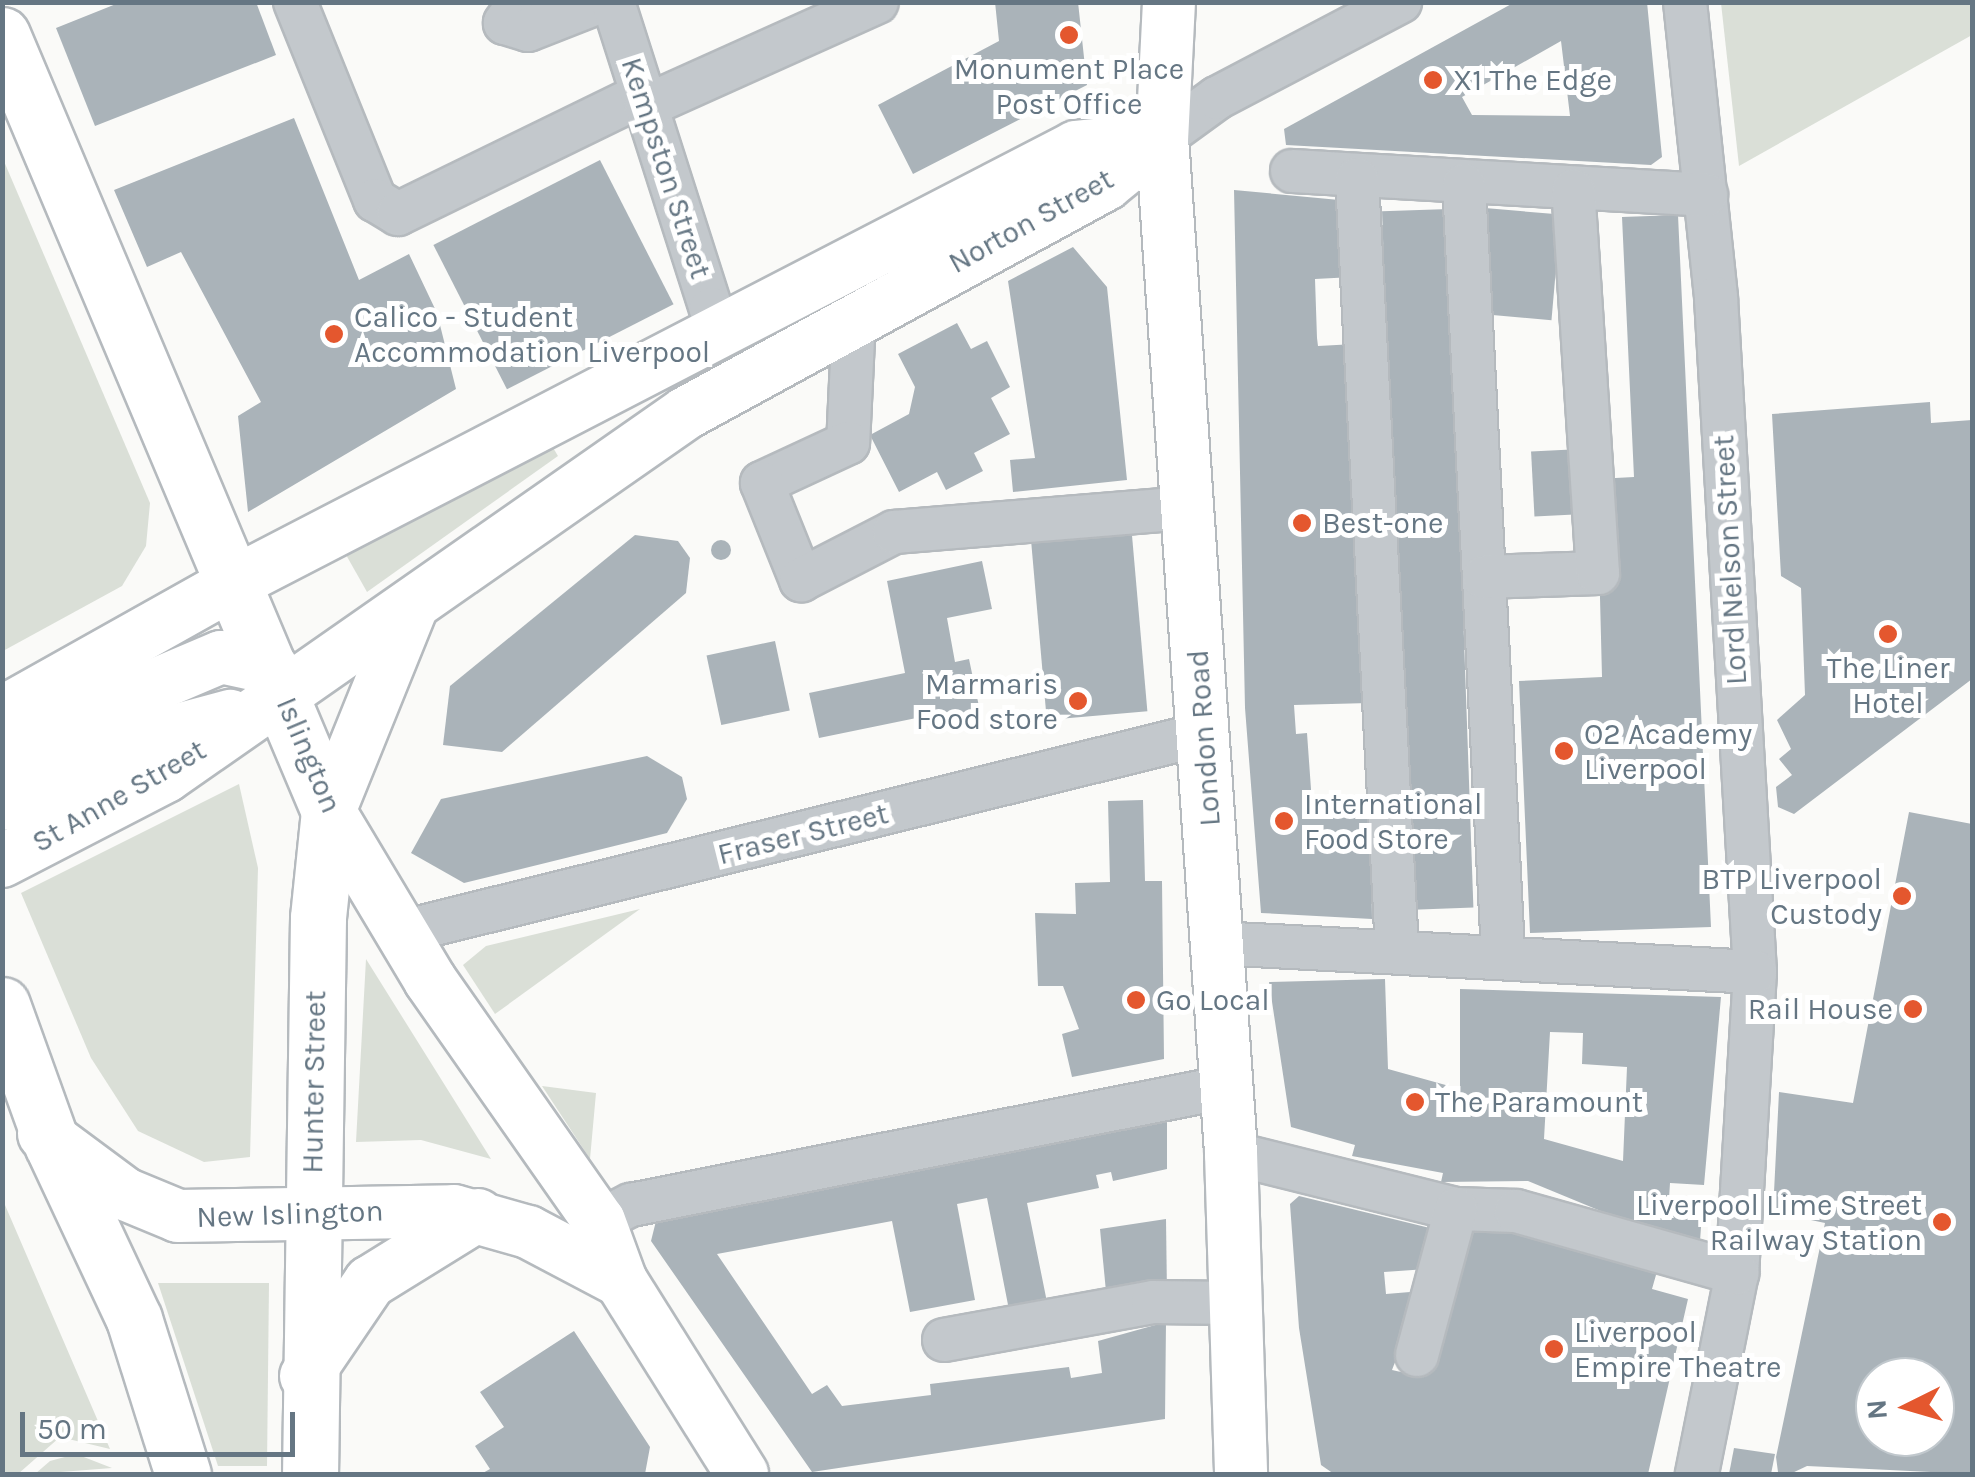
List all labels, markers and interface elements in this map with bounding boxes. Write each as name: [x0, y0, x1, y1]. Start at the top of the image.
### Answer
marker: Monument Place Post Office: [1058, 24, 1080, 46]
place label: Monument Place Post Office: [954, 51, 1184, 122]
street label: Kempston Street: [613, 53, 719, 283]
place label: X1 The Edge: [1453, 62, 1612, 98]
marker: X1 The Edge: [1422, 69, 1444, 91]
street label: Norton Street: [942, 161, 1120, 281]
place label: Calico - Student Accommodation Liverpool: [354, 299, 710, 370]
marker: Calico - Student Accommodation Liverpool: [323, 323, 345, 345]
street label: Lord Nelson Street: [1705, 434, 1755, 686]
place label: Best-one: [1322, 505, 1443, 541]
marker: Best-one: [1291, 512, 1313, 534]
marker: The Liner Hotel: [1877, 623, 1899, 645]
street label: London Road: [1180, 648, 1228, 828]
place label: The Liner Hotel: [1827, 650, 1949, 720]
place label: Marmaris Food store: [916, 666, 1058, 736]
marker: Marmaris Food store: [1067, 690, 1089, 712]
street label: Islington: [269, 692, 349, 818]
place label: O2 Academy Liverpool: [1584, 716, 1752, 786]
street label: St Anne Street: [26, 732, 212, 860]
marker: O2 Academy Liverpool: [1553, 740, 1575, 762]
place label: International Food Store: [1304, 786, 1482, 856]
street label: Fraser Street: [714, 795, 892, 873]
marker: International Food Store: [1273, 810, 1295, 832]
place label: BTP Liverpool Custody: [1702, 861, 1882, 932]
marker: BTP Liverpool Custody: [1891, 885, 1913, 907]
place label: Go Local: [1156, 982, 1270, 1018]
marker: Go Local: [1125, 989, 1147, 1011]
street label: Hunter Street: [294, 990, 334, 1174]
place label: Rail House: [1748, 991, 1893, 1027]
marker: Rail House: [1902, 998, 1924, 1020]
place label: The Paramount: [1435, 1084, 1643, 1120]
marker: The Paramount: [1404, 1091, 1426, 1113]
place label: Liverpool Lime Street Railway Station: [1636, 1187, 1922, 1258]
street label: New Islington: [196, 1193, 384, 1235]
marker: Liverpool Lime Street Railway Station: [1931, 1211, 1953, 1233]
place label: Liverpool Empire Theatre: [1574, 1314, 1781, 1384]
marker: Liverpool Empire Theatre: [1543, 1338, 1565, 1360]
north arrow: [1855, 1357, 1955, 1457]
scale bar: [25, 1392, 300, 1454]
text: N: [1859, 1398, 1894, 1421]
text: 50 m: [37, 1411, 107, 1447]

